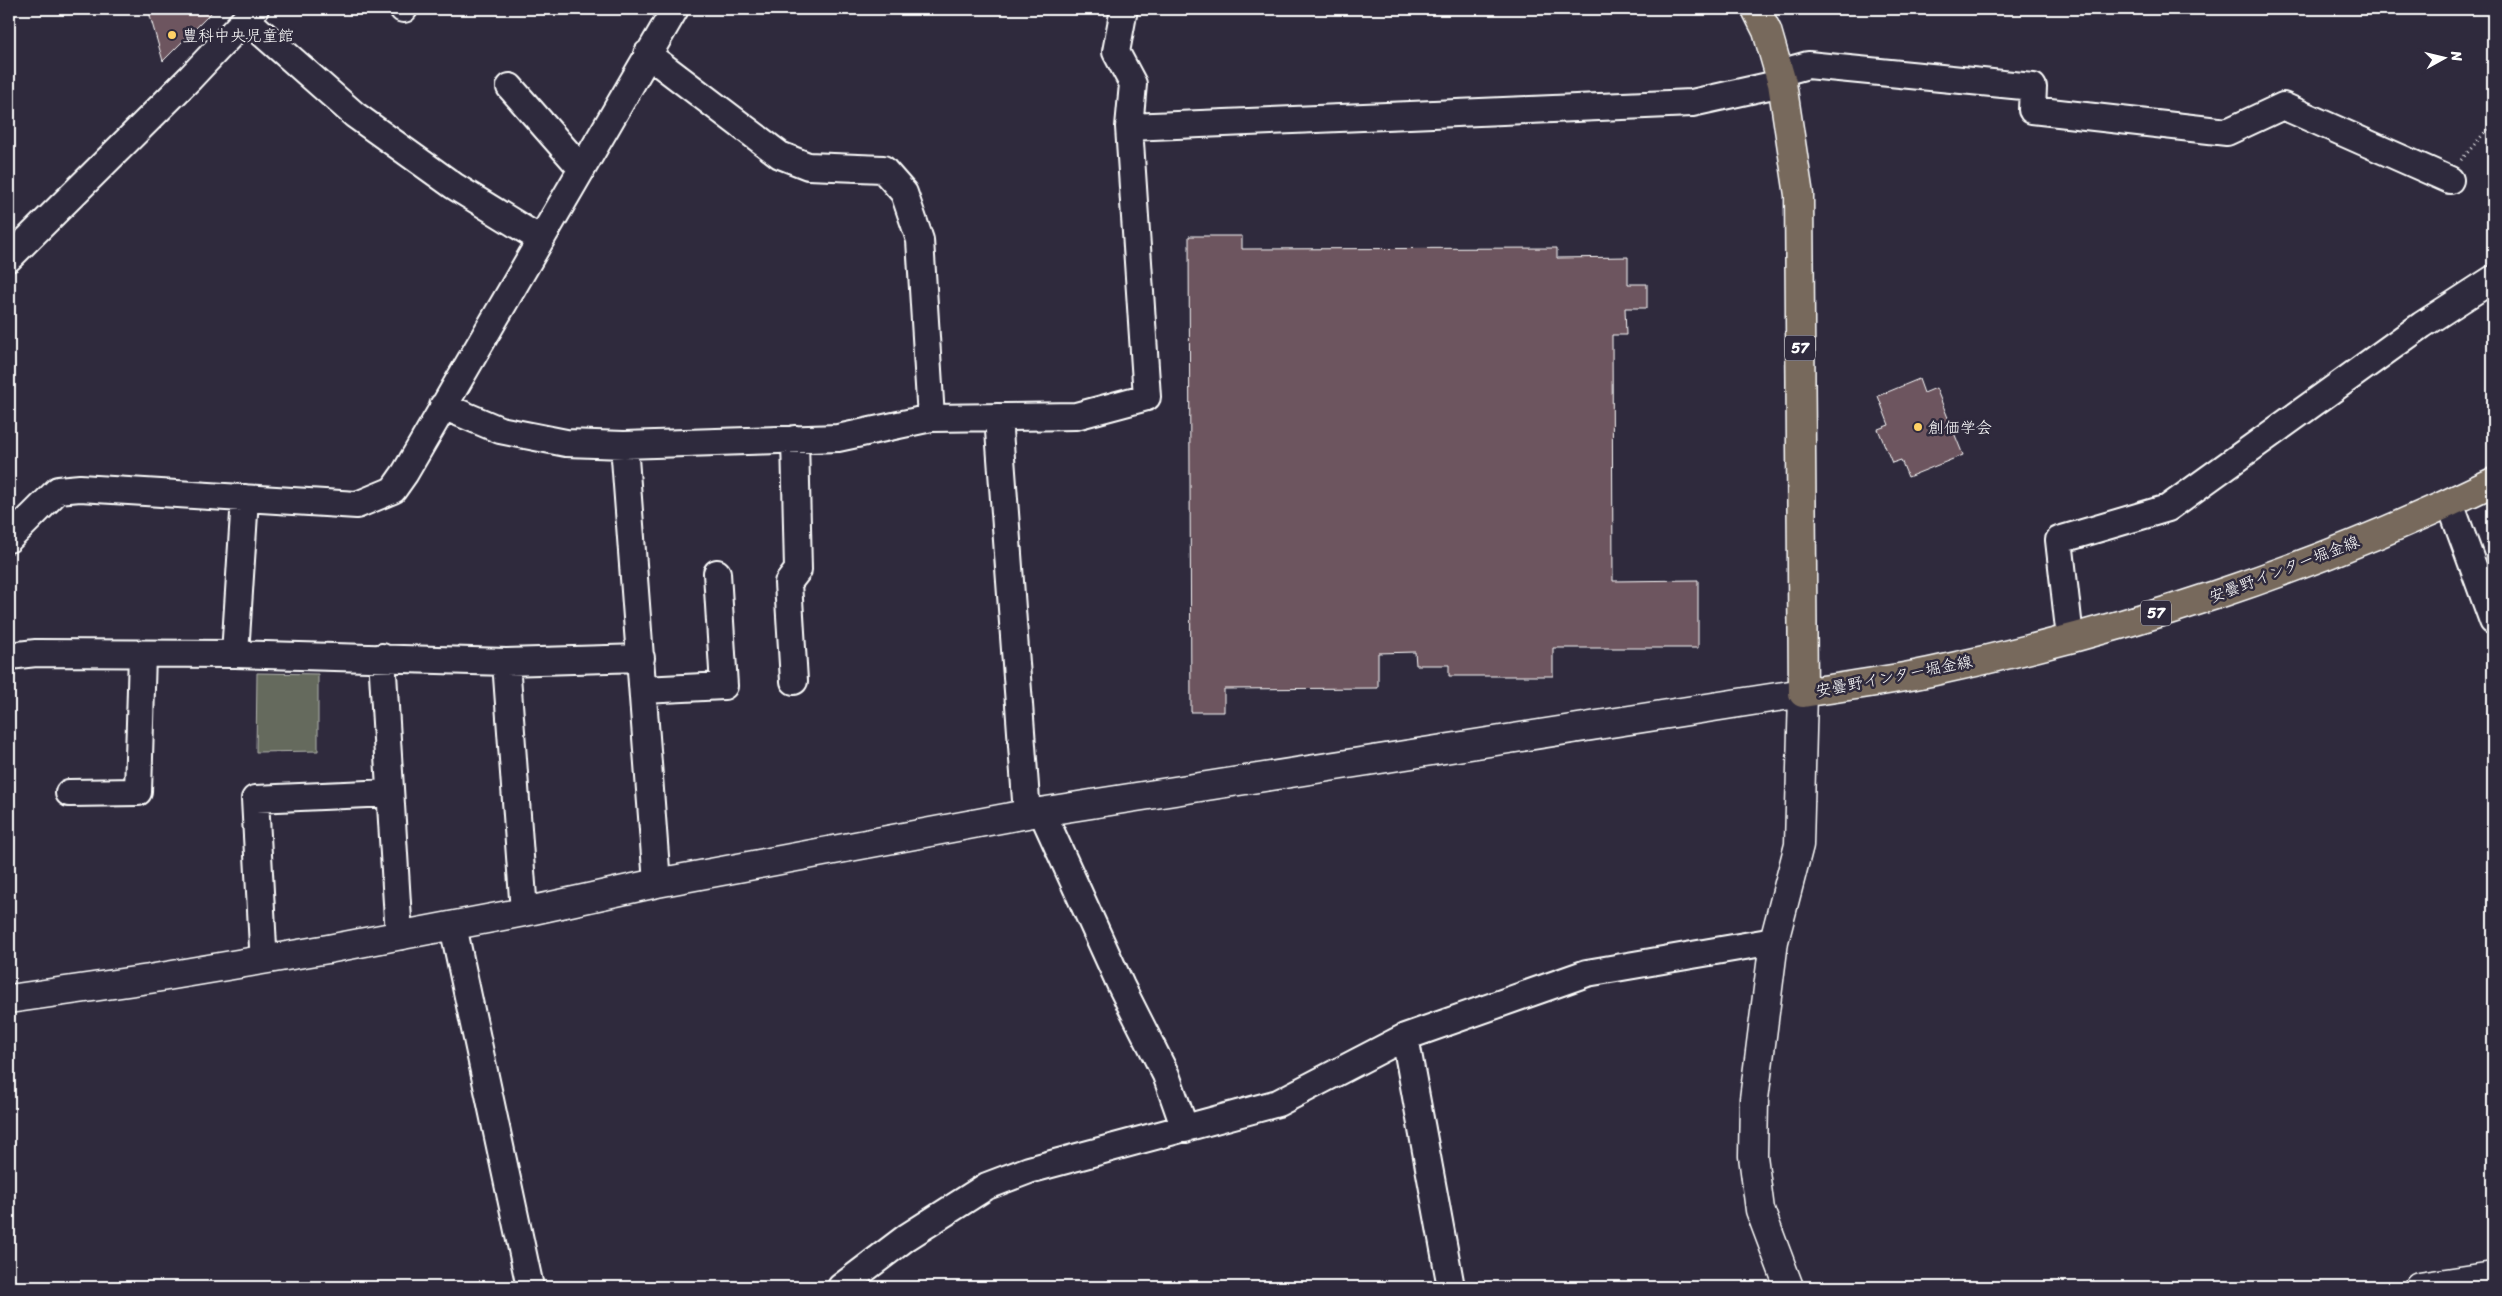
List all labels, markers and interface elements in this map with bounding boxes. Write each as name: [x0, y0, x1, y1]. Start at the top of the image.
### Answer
place label: 豊科中央児童館: [182, 21, 294, 50]
marker: 豊科中央児童館: [166, 29, 178, 41]
north arrow: [2420, 32, 2470, 82]
text: N: [2443, 49, 2469, 63]
road number: 57: [1785, 336, 1815, 360]
place label: 創価学会: [1928, 413, 1992, 442]
marker: 創価学会: [1912, 421, 1924, 433]
street label: 安曇野インター堀金線: [2204, 527, 2364, 611]
road number: 57: [2141, 600, 2171, 626]
street label: 安曇野インター堀金線: [1813, 647, 1975, 705]

